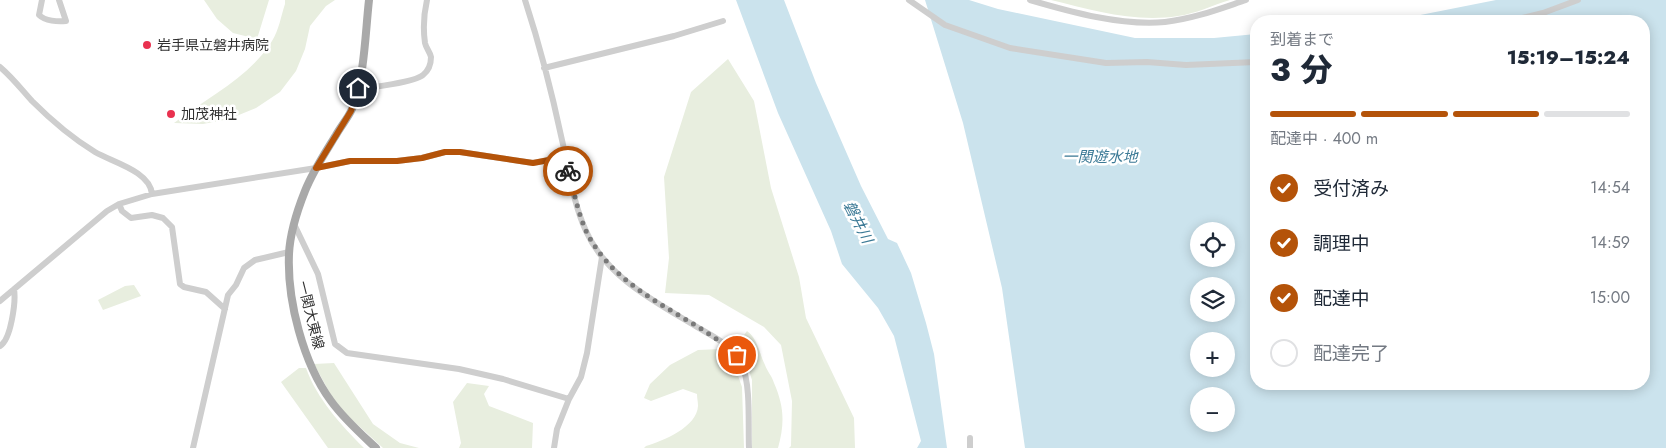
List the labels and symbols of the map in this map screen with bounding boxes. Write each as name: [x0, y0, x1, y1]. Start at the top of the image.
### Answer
place label: 岩手県立磐井病院: [157, 35, 269, 55]
marker: 岩手県立磐井病院: [141, 39, 153, 51]
pin: [337, 67, 379, 109]
place label: 加茂神社: [181, 104, 237, 124]
marker: 加茂神社: [165, 108, 177, 120]
courier: [543, 146, 593, 196]
water label: 一関遊水地: [1062, 146, 1139, 168]
water label: 磐井川: [838, 197, 879, 249]
street label: 一関大東線: [293, 279, 329, 351]
pin: [716, 334, 758, 376]

